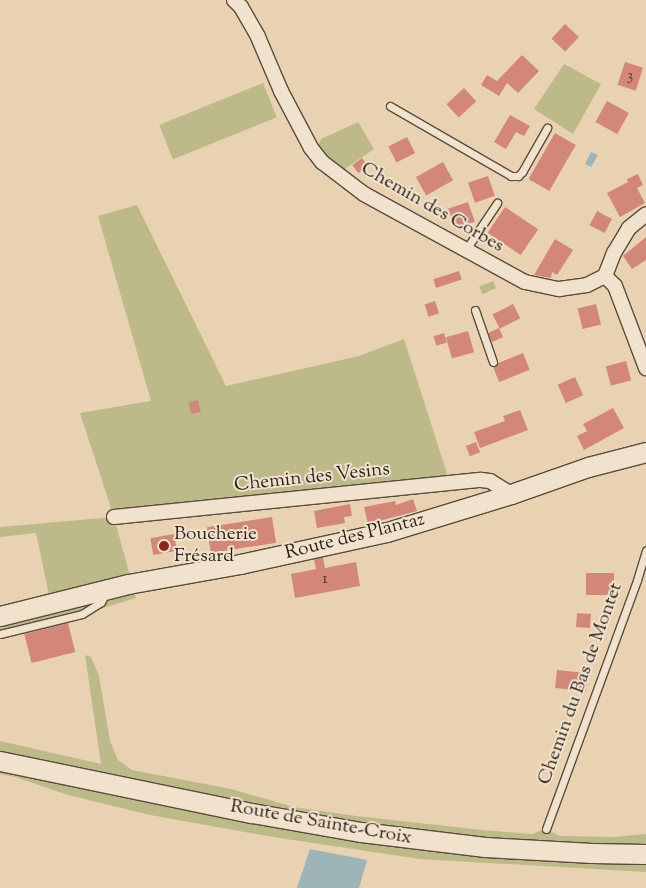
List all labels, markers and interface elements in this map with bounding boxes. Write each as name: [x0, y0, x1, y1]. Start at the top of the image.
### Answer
house number: 3: [627, 67, 633, 87]
street label: Chemin des Corbes: [356, 158, 508, 258]
street label: Chemin des Vesins: [233, 458, 391, 498]
street label: Route des Plantaz: [283, 509, 427, 565]
place label: Boucherie Frésard: [174, 524, 257, 568]
marker: Boucherie Frésard: [158, 540, 170, 552]
house number: 1: [322, 570, 328, 590]
street label: Chemin du Bas de Montet: [534, 580, 628, 788]
street label: Route de Sainte-Croix: [228, 796, 414, 850]

